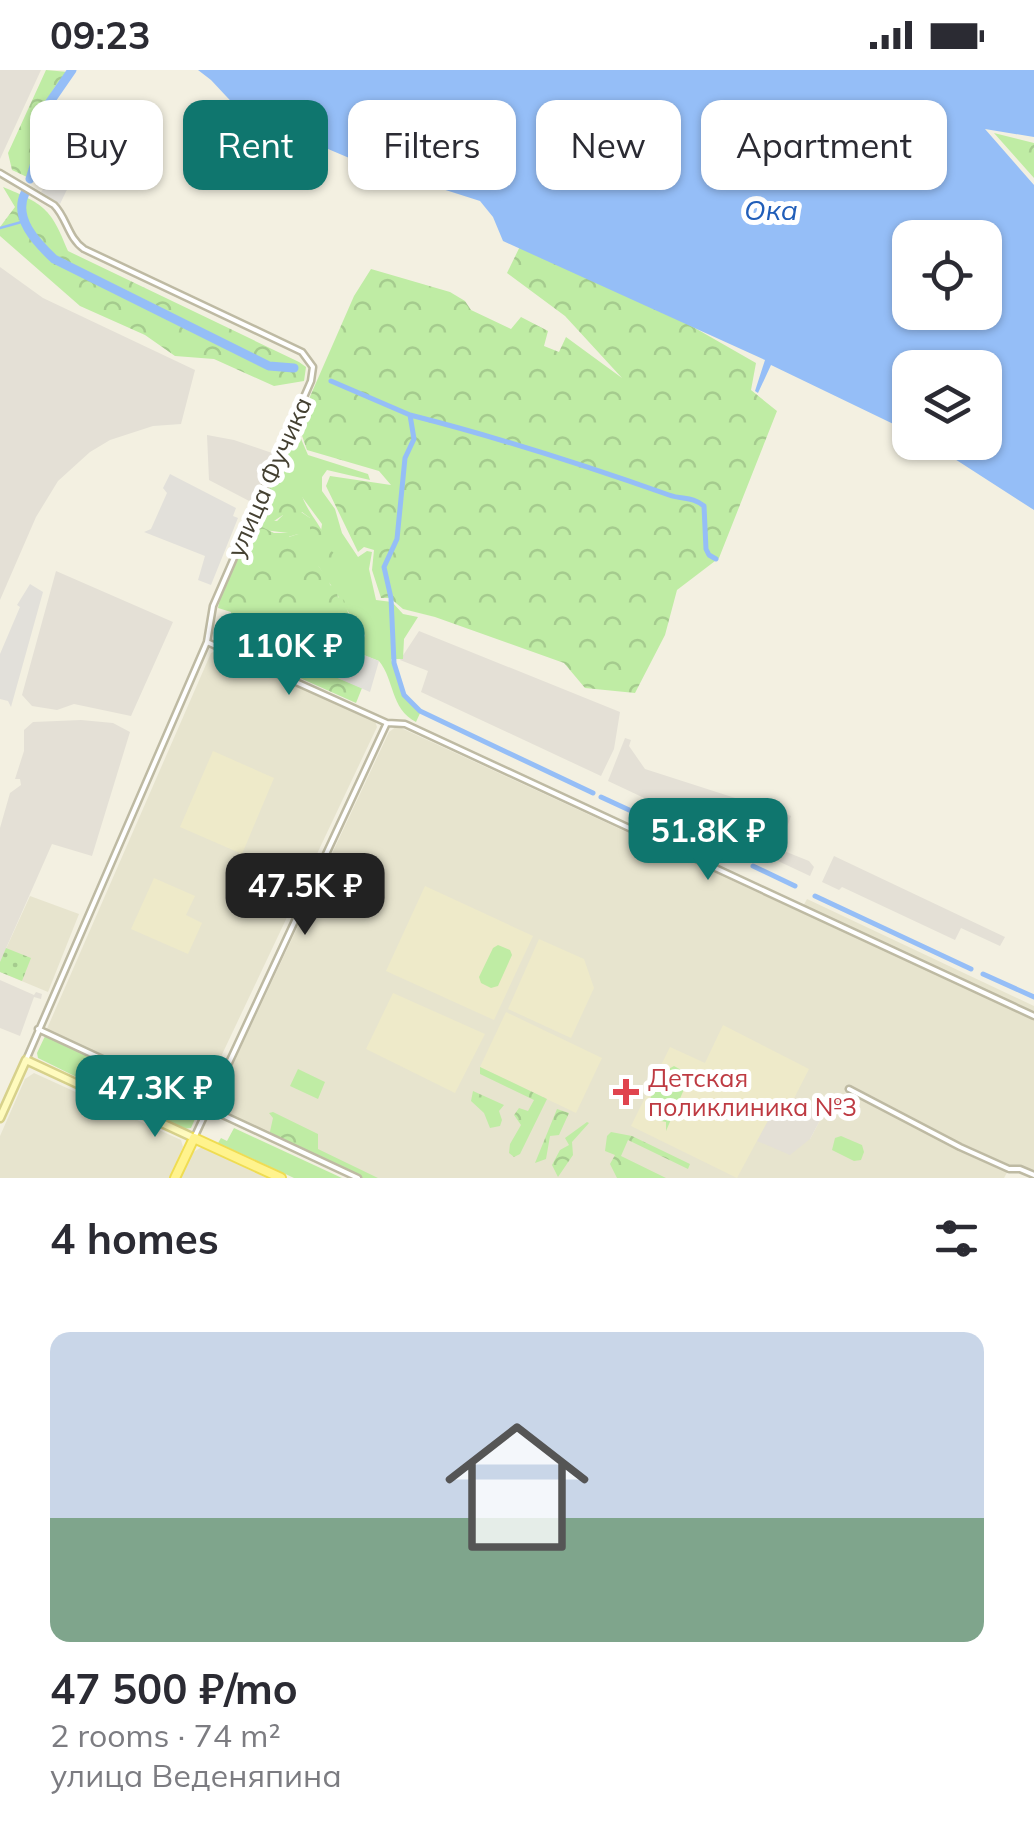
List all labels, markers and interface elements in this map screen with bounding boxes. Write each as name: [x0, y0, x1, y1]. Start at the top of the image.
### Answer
text: 09:23: [50, 11, 151, 59]
chip: Buy: [30, 100, 163, 190]
chip: Rent: [183, 100, 328, 190]
chip: Filters: [348, 100, 516, 190]
chip: New: [536, 100, 681, 190]
chip: Apartment: [701, 100, 947, 190]
water label: Ока: [744, 192, 798, 227]
map controls: [892, 220, 1002, 460]
button: locate: [892, 220, 1002, 330]
button: layers: [892, 350, 1002, 460]
street label: улица Фучика: [219, 392, 318, 562]
pin: 110K ₽: [208, 613, 370, 698]
text: 110K ₽: [236, 625, 342, 665]
pin: 51.8K ₽: [616, 798, 800, 883]
text: 51.8K ₽: [651, 810, 765, 850]
pin: 47.5K ₽: [213, 853, 397, 938]
text: 47.5K ₽: [248, 865, 362, 905]
pin: 47.3K ₽: [63, 1055, 247, 1140]
place label: Детская поликлиника №3: [648, 1062, 857, 1122]
text: 47.3K ₽: [98, 1067, 212, 1107]
marker: Детская поликлиника №3: [613, 1079, 639, 1105]
icon: filters: [929, 1211, 984, 1266]
text: 4 homes: [50, 1212, 219, 1265]
icon: home: [427, 1397, 607, 1577]
text: 47 500 ₽/mo: [50, 1662, 298, 1715]
text: 2 rooms · 74 m²: [50, 1715, 281, 1755]
text: улица Веденяпина: [50, 1755, 342, 1795]

